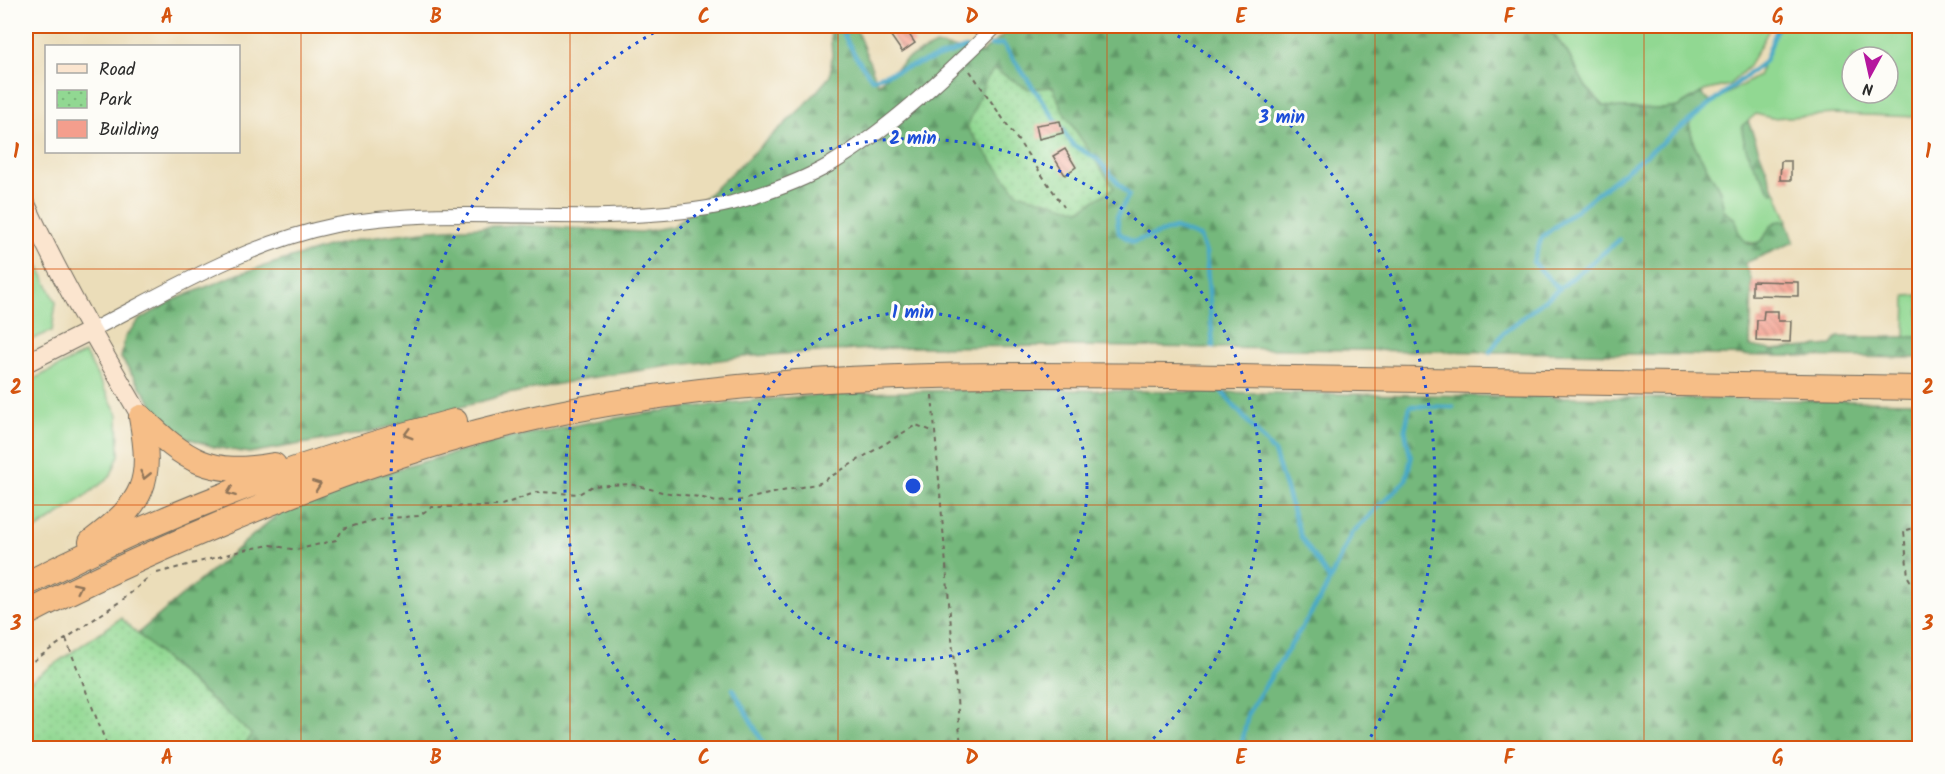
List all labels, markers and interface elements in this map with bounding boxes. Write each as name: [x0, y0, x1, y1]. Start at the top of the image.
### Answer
text: A: [161, 2, 173, 34]
text: B: [430, 2, 442, 34]
text: C: [698, 2, 710, 34]
text: D: [965, 2, 979, 34]
text: E: [1235, 2, 1247, 34]
text: F: [1504, 2, 1516, 34]
text: G: [1772, 2, 1784, 34]
legend: [45, 45, 240, 153]
north arrow: [1840, 45, 1900, 105]
text: Road: [99, 56, 136, 85]
text: N: [1861, 75, 1875, 101]
text: Park: [99, 86, 132, 115]
text: 3 min: [1258, 104, 1305, 133]
text: Building: [99, 116, 159, 145]
text: 2 min: [890, 125, 936, 154]
text: 1: [13, 137, 19, 169]
text: 1: [1925, 137, 1931, 169]
text: 1 min: [892, 299, 934, 328]
text: 2: [10, 373, 22, 405]
text: 2: [1922, 373, 1934, 405]
one-way arrow: [403, 427, 414, 439]
one-way arrow: [139, 469, 152, 479]
centre of rings: [903, 476, 923, 496]
one-way arrow: [311, 479, 322, 492]
one-way arrow: [226, 485, 237, 498]
one-way arrow: [71, 583, 82, 595]
text: 3: [10, 609, 22, 641]
text: 3: [1922, 609, 1934, 641]
text: A: [161, 743, 173, 774]
text: B: [430, 743, 442, 774]
text: C: [698, 743, 710, 774]
text: D: [965, 743, 979, 774]
text: E: [1235, 743, 1247, 774]
text: F: [1504, 743, 1516, 774]
text: G: [1772, 743, 1784, 774]

